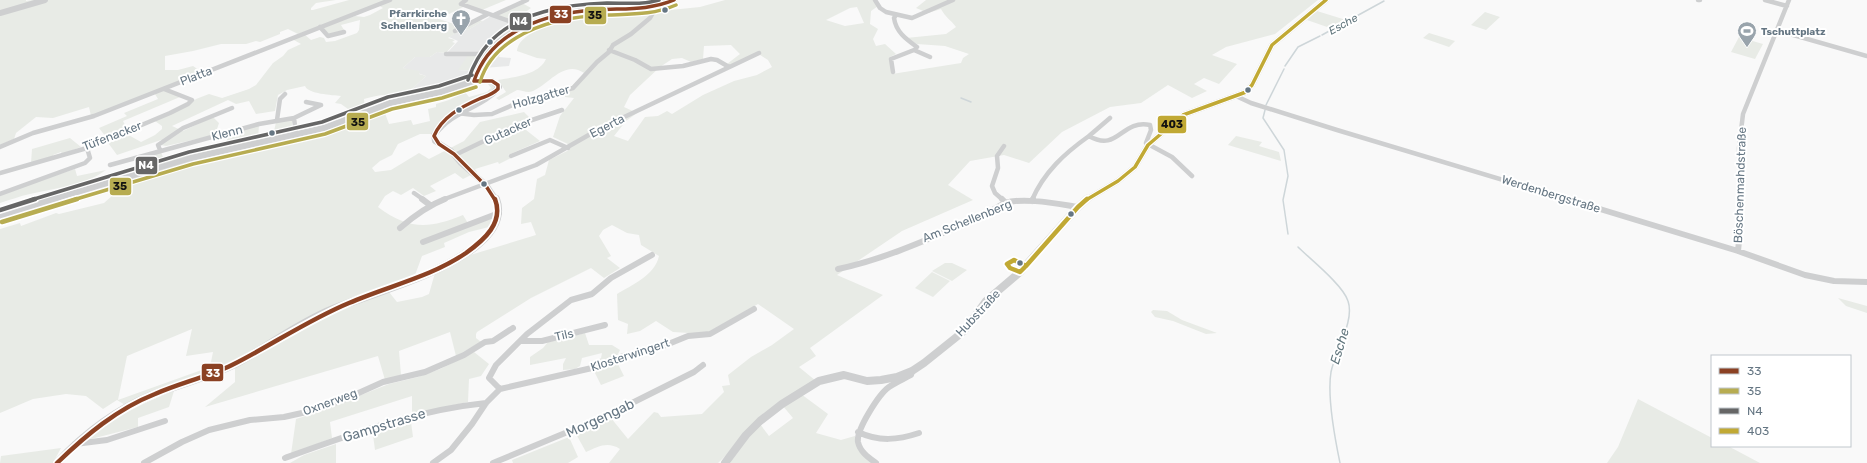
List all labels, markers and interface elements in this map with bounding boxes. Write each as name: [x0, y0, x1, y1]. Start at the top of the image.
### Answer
line badge: 33: [549, 5, 572, 24]
unlabelled marker: [660, 5, 670, 15]
line badge: 35: [584, 6, 607, 25]
place label: Pfarrkirche Schellenberg: [381, 8, 447, 32]
church icon: Pfarrkirche Schellenberg: [450, 8, 472, 36]
text: 33: [554, 8, 568, 21]
text: 35: [588, 9, 602, 22]
water label: Esche: [1326, 11, 1360, 38]
line badge: N4: [509, 12, 532, 31]
text: N4: [512, 15, 528, 28]
sports icon: Tschuttplatz: [1736, 20, 1758, 48]
place label: Tschuttplatz: [1761, 26, 1826, 38]
unlabelled marker: [485, 37, 495, 47]
street label: Platta: [178, 64, 214, 88]
street label: Holzgatter: [511, 82, 572, 112]
unlabelled marker: [1243, 85, 1253, 95]
unlabelled marker: [454, 105, 464, 115]
street label: Egerta: [587, 111, 627, 141]
line badge: 35: [346, 112, 369, 131]
street label: Gutacker: [482, 114, 534, 148]
line badge: 403: [1157, 115, 1187, 134]
text: 35: [351, 116, 365, 129]
street label: Tüfenacker: [80, 118, 144, 154]
text: 403: [1161, 118, 1183, 131]
street label: Klenn: [210, 122, 244, 144]
street label: Böschenmahdstraße: [1731, 126, 1749, 243]
unlabelled marker: [267, 128, 277, 138]
line badge: N4: [135, 156, 158, 175]
text: N4: [138, 159, 154, 172]
street label: Werdenbergstraße: [1500, 172, 1602, 216]
line badge: 35: [109, 177, 132, 196]
unlabelled marker: [479, 179, 489, 189]
text: 35: [113, 180, 127, 193]
street label: Am Schellenberg: [920, 197, 1014, 245]
unlabelled marker: [1066, 209, 1076, 219]
unlabelled marker: [1015, 258, 1025, 268]
street label: Hubstraße: [953, 287, 1003, 339]
street label: Tils: [553, 326, 575, 344]
water label: Esche: [1327, 326, 1352, 366]
street label: Klosterwingert: [589, 336, 671, 374]
legend: [1711, 355, 1851, 447]
line badge: 33: [201, 363, 224, 382]
text: 33: [1747, 364, 1761, 378]
text: 33: [206, 367, 220, 380]
text: 35: [1747, 384, 1761, 398]
street label: Oxnerweg: [301, 386, 359, 418]
street label: Morgengab: [563, 395, 637, 442]
text: N4: [1747, 404, 1763, 418]
street label: Gampstrasse: [341, 405, 428, 446]
text: 403: [1747, 424, 1769, 438]

